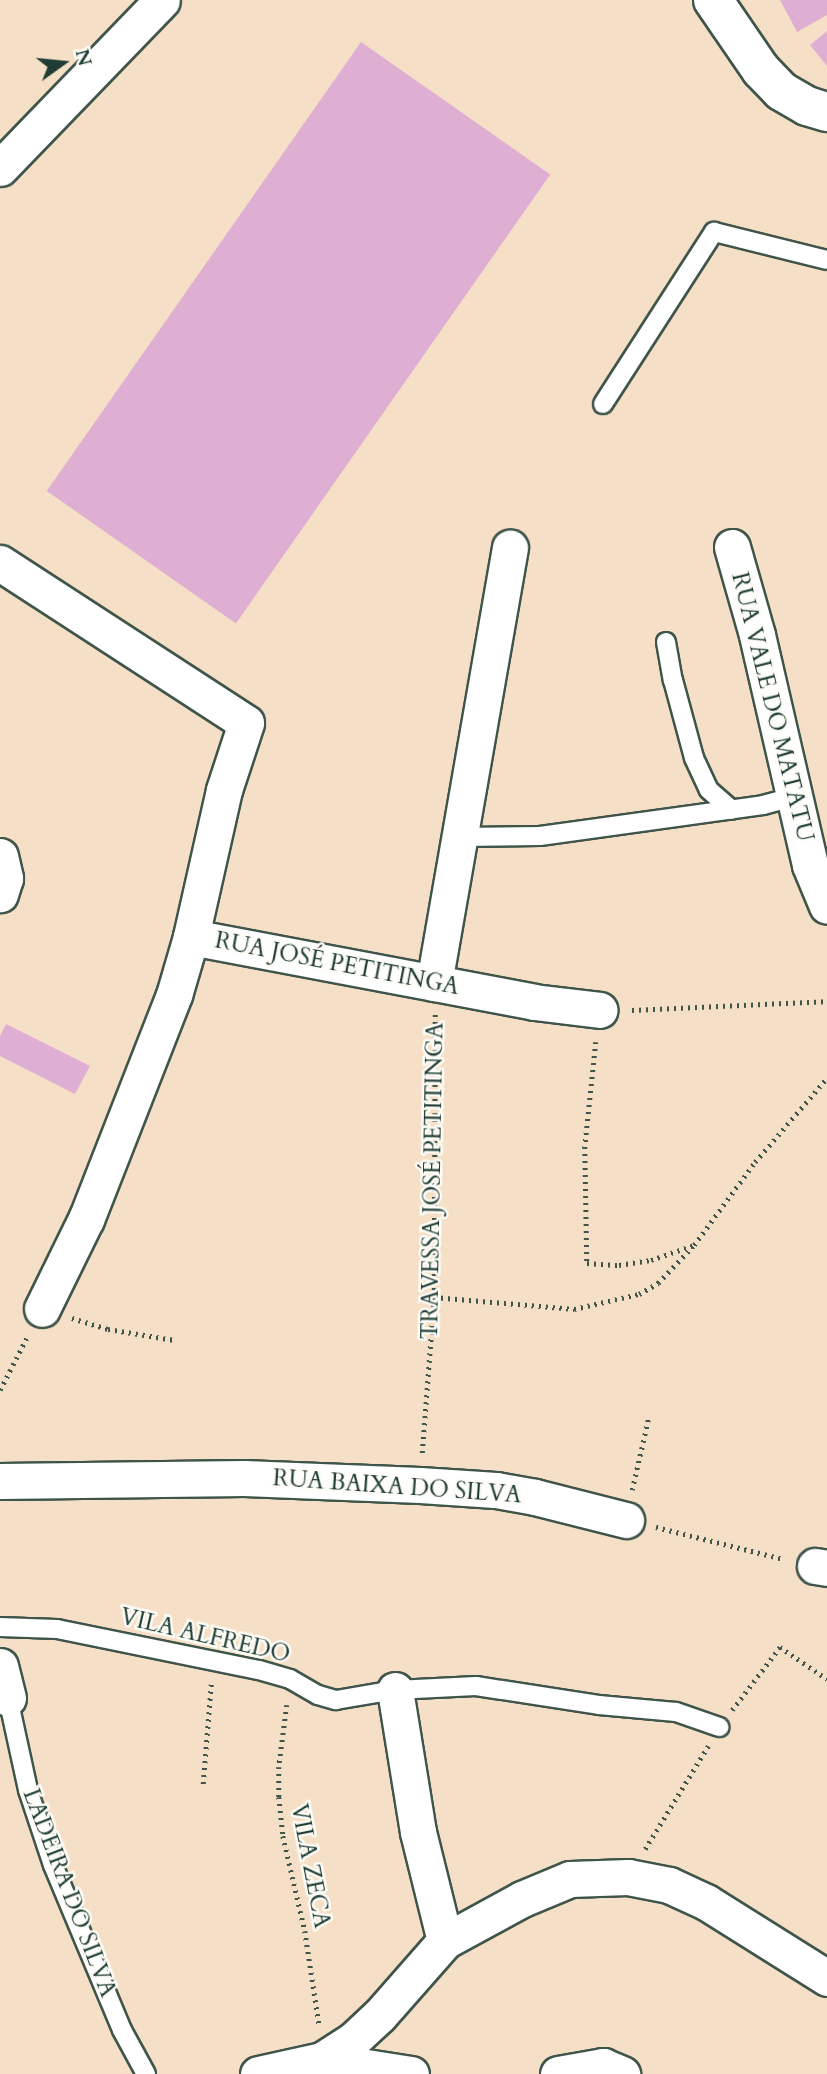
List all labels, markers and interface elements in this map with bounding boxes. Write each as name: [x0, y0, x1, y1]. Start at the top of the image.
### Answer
north arrow: [28, 28, 98, 98]
text: N: [69, 46, 98, 69]
street label: RUA VALE DO MATATU: [725, 570, 819, 844]
street label: RUA JOSÉ PETITINGA: [213, 927, 461, 1001]
street label: TRAVESSA JOSÉ PETITINGA: [416, 1022, 450, 1340]
street label: RUA BAIXA DO SILVA: [272, 1465, 522, 1509]
street label: VILA ALFREDO: [117, 1603, 293, 1669]
street label: LADEIRA DO SILVA: [17, 1785, 121, 2001]
street label: VILA ZECA: [284, 1802, 336, 1930]

